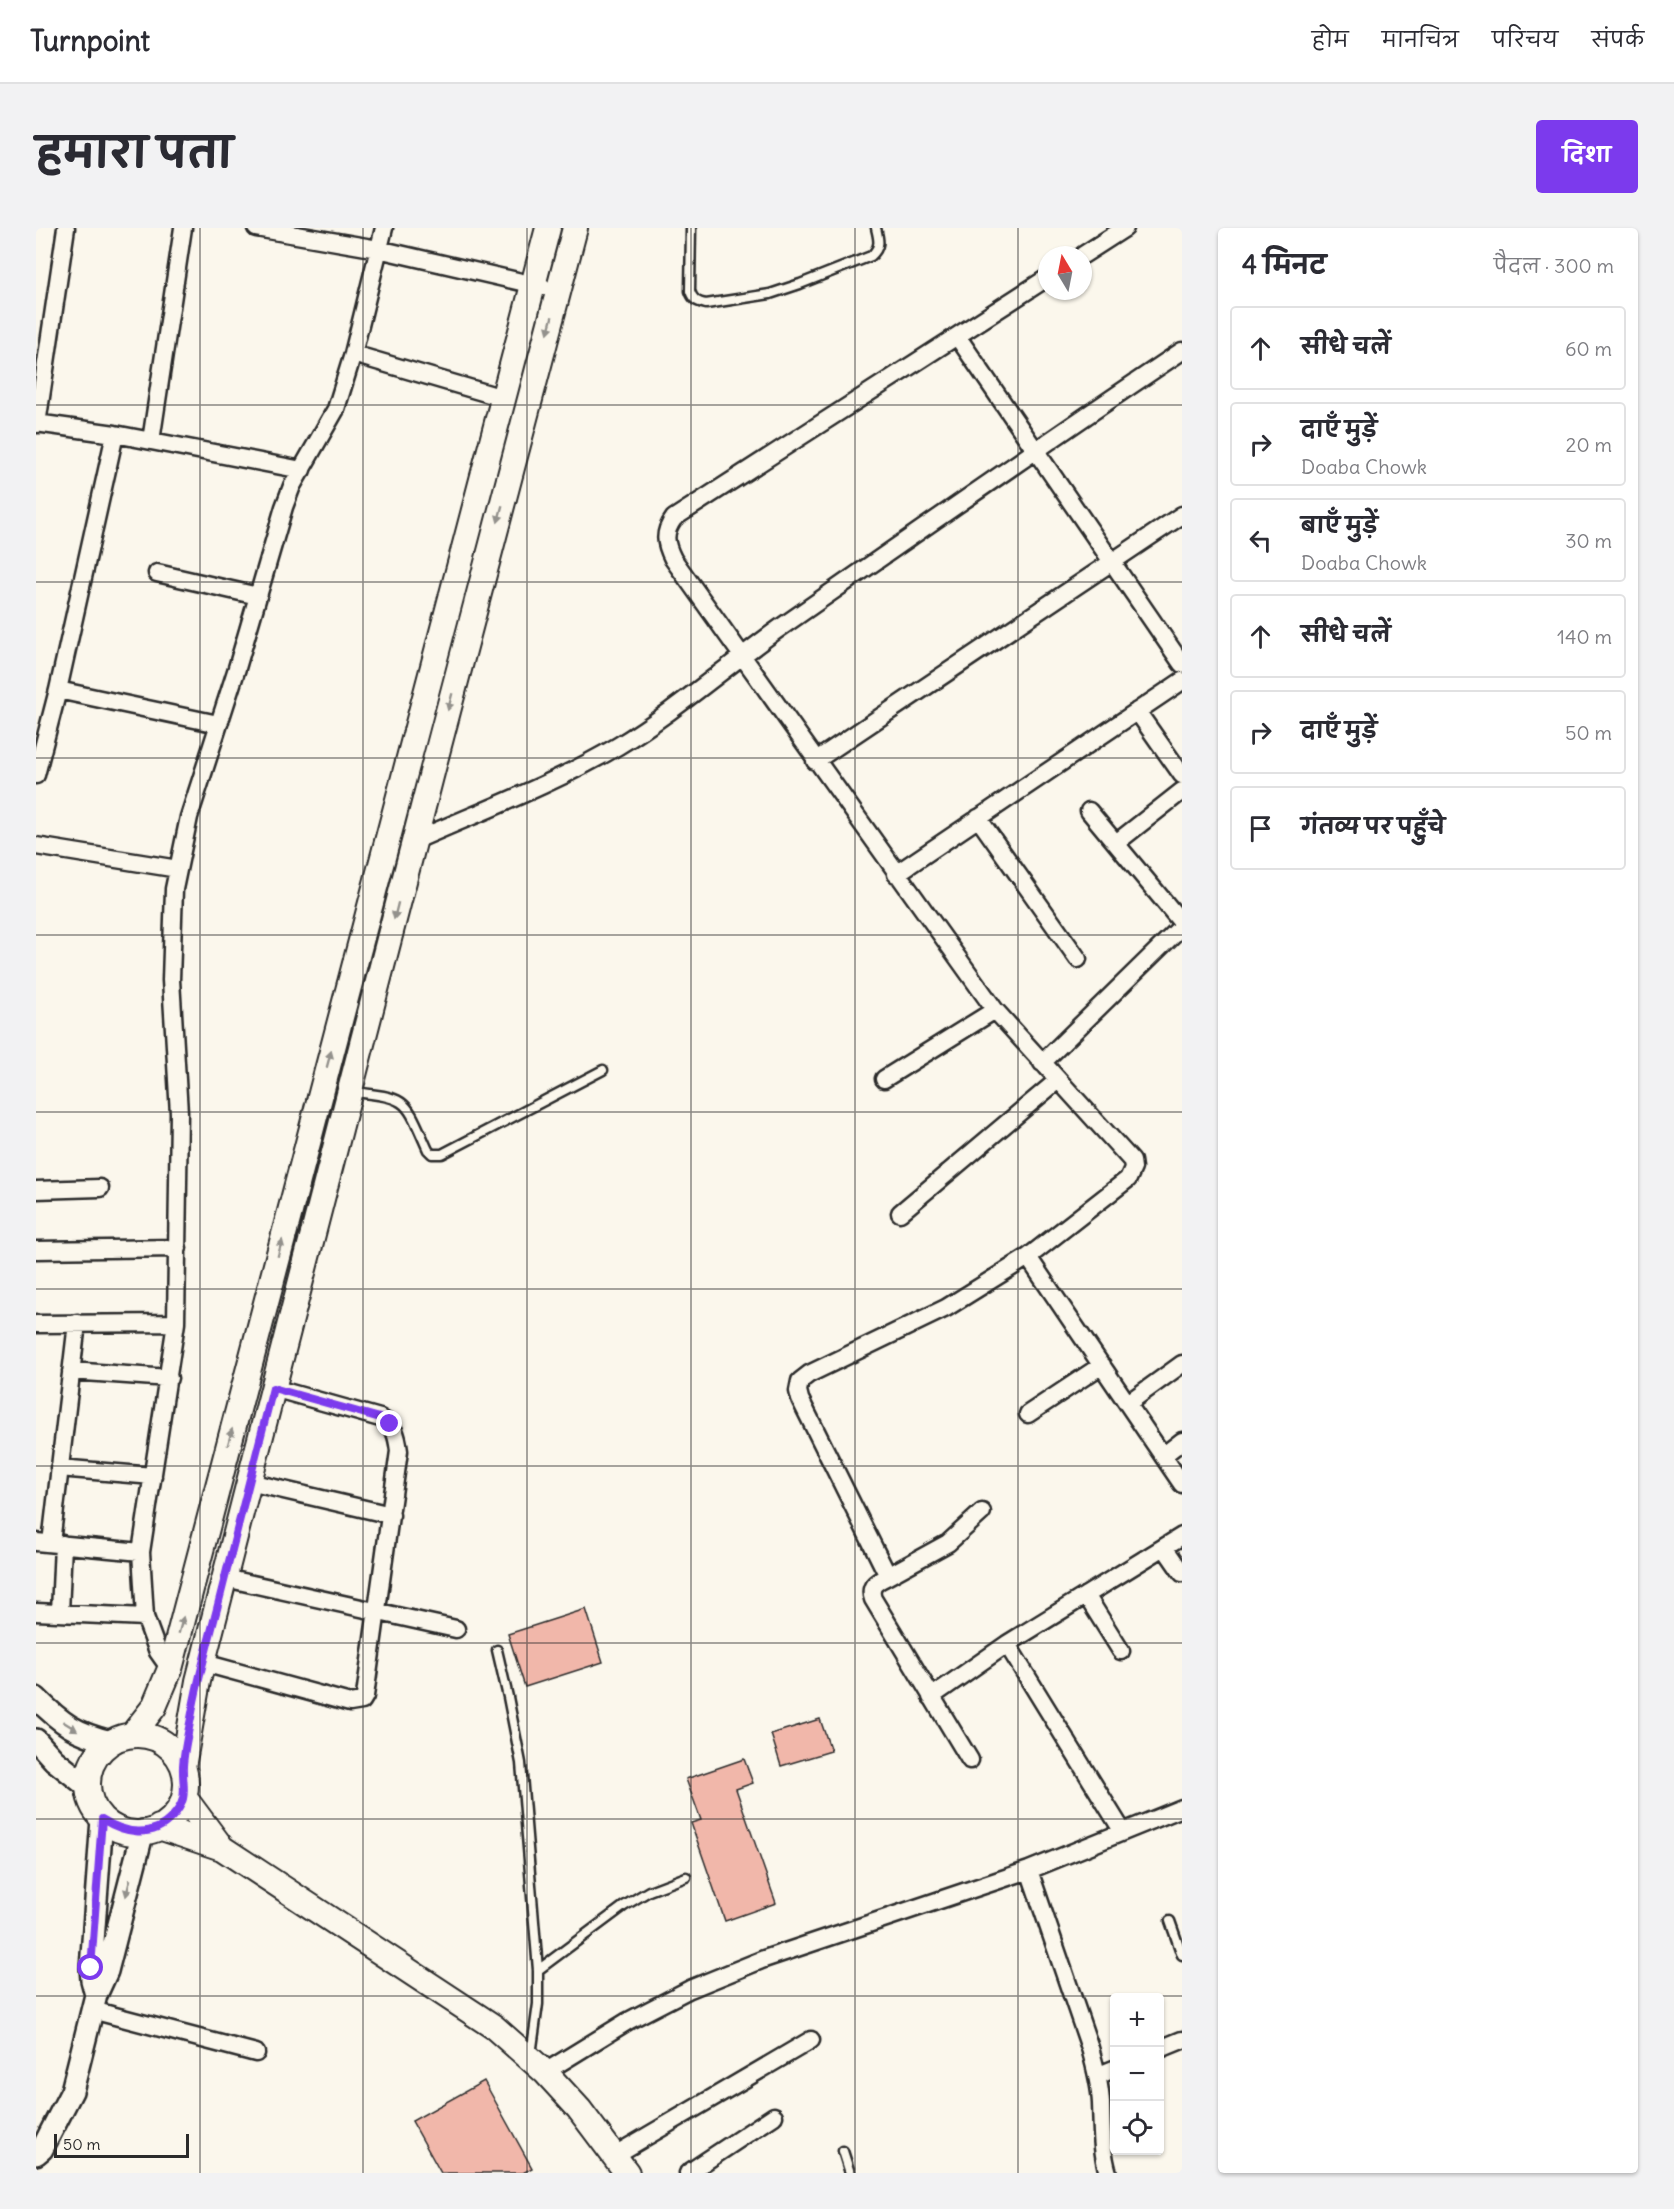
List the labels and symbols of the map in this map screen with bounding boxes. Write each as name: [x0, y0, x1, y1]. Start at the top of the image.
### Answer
north arrow: [1038, 246, 1092, 300]
one-way arrow: [544, 316, 554, 334]
one-way arrow: [495, 505, 504, 523]
one-way arrow: [445, 693, 454, 711]
one-way arrow: [391, 903, 400, 921]
one-way arrow: [325, 1050, 334, 1068]
one-way arrow: [275, 1239, 285, 1257]
route end: [376, 1410, 402, 1436]
one-way arrow: [226, 1428, 236, 1446]
one-way arrow: [177, 1616, 186, 1634]
one-way arrow: [62, 1721, 78, 1732]
one-way arrow: [123, 1879, 133, 1897]
route start: [77, 1954, 103, 1980]
scale bar: [54, 2131, 189, 2158]

